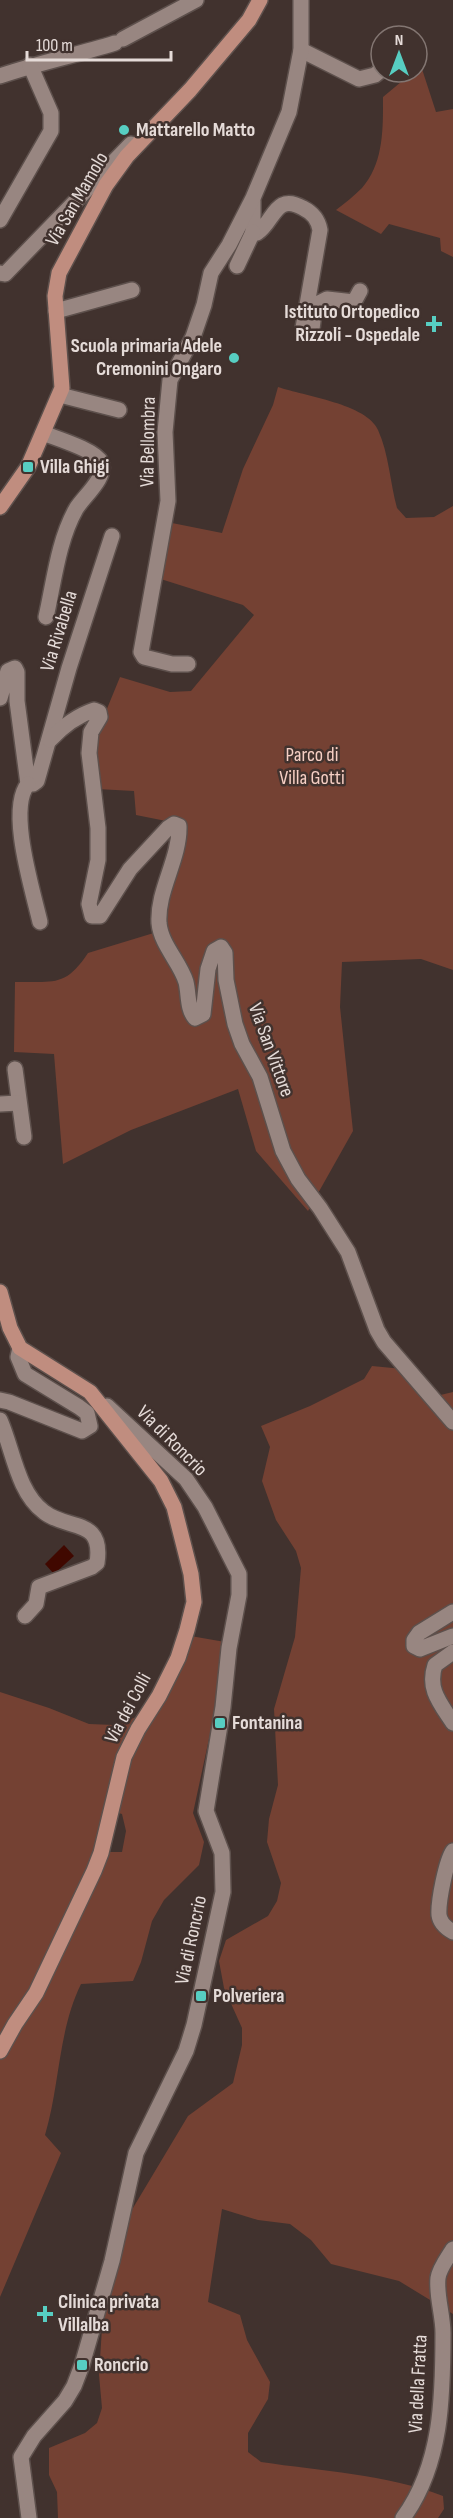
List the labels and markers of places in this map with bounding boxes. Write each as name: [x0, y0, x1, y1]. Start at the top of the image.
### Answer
place label: Mattarello Matto: [136, 118, 255, 142]
marker: Mattarello Matto: [117, 123, 131, 137]
place label: Istituto Ortopedico Rizzoli - Ospedale: [284, 300, 420, 347]
marker: Istituto Ortopedico Rizzoli - Ospedale: [425, 315, 443, 333]
place label: Scuola primaria Adele Cremonini Ongaro: [71, 334, 222, 381]
marker: Scuola primaria Adele Cremonini Ongaro: [227, 351, 241, 365]
place label: Villa Ghigi: [40, 455, 109, 479]
marker: Villa Ghigi: [21, 460, 35, 474]
place label: Fontanina: [232, 1711, 302, 1735]
marker: Fontanina: [213, 1716, 227, 1730]
place label: Polveriera: [213, 1984, 284, 2008]
marker: Polveriera: [194, 1989, 208, 2003]
place label: Clinica privata Villalba: [58, 2290, 159, 2337]
marker: Clinica privata Villalba: [36, 2305, 54, 2323]
place label: Roncrio: [94, 2353, 149, 2377]
marker: Roncrio: [75, 2358, 89, 2372]

